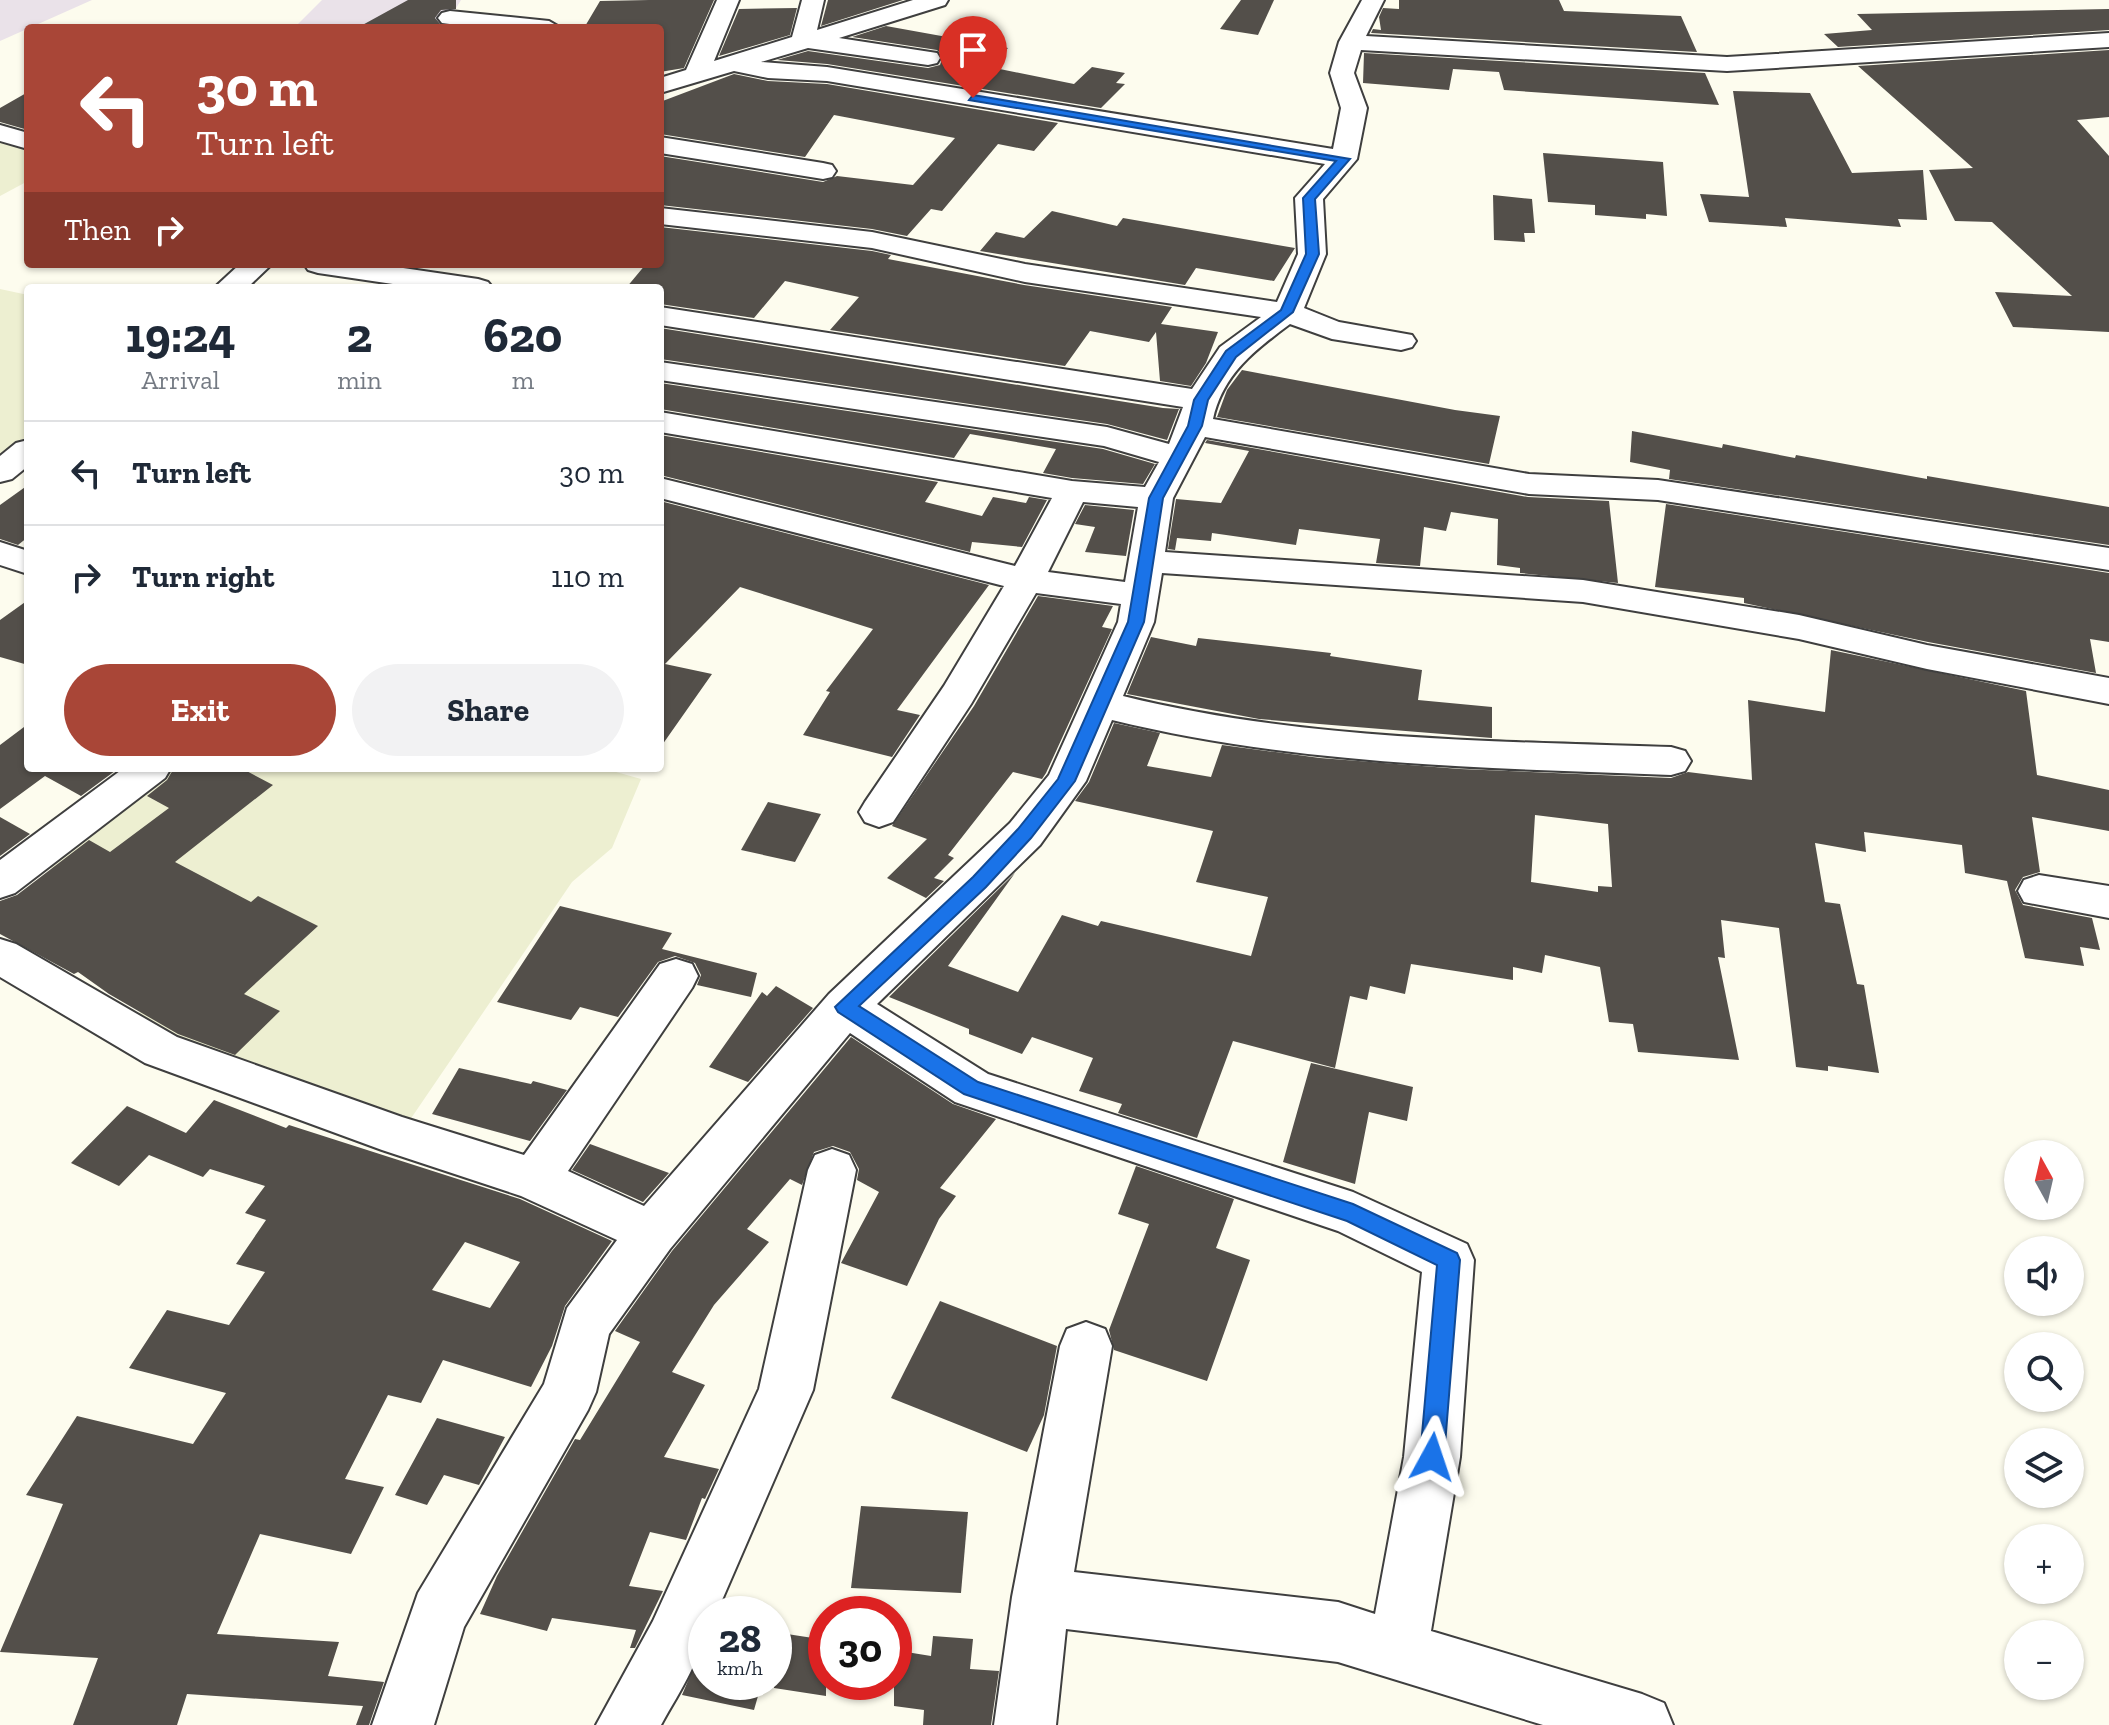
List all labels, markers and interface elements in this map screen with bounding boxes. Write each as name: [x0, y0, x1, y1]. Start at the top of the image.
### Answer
pin: [939, 16, 1007, 98]
icon: arrive: [951, 28, 995, 72]
text: 30 m: [196, 53, 318, 120]
icon: left: [64, 56, 168, 160]
text: Turn left: [196, 121, 334, 164]
icon: right: [147, 208, 191, 252]
text: Then: [64, 212, 131, 248]
text: 19:24: [126, 307, 236, 364]
text: 2: [347, 307, 372, 364]
text: 620: [483, 307, 562, 364]
text: Arrival: [141, 364, 220, 396]
text: min: [337, 364, 382, 396]
text: m: [512, 364, 534, 396]
icon: left: [64, 451, 108, 495]
text: Turn left: [132, 455, 251, 491]
text: 30 m: [559, 455, 624, 491]
icon: right: [64, 555, 108, 599]
text: Turn right: [132, 559, 274, 595]
text: 110 m: [551, 559, 624, 595]
button: Exit: [64, 664, 336, 756]
button: Share: [352, 664, 624, 756]
north arrow: [2004, 1140, 2084, 1220]
map controls: [2004, 1140, 2084, 1700]
button: sound: [2004, 1236, 2084, 1316]
button: search: [2004, 1332, 2084, 1412]
position arrow: [1390, 1415, 1474, 1499]
button: layers: [2004, 1428, 2084, 1508]
button: +: [2004, 1524, 2084, 1604]
speed limit sign: 30: [808, 1596, 912, 1700]
text: 28: [718, 1614, 762, 1662]
button: −: [2004, 1620, 2084, 1700]
text: km/h: [717, 1656, 763, 1680]

